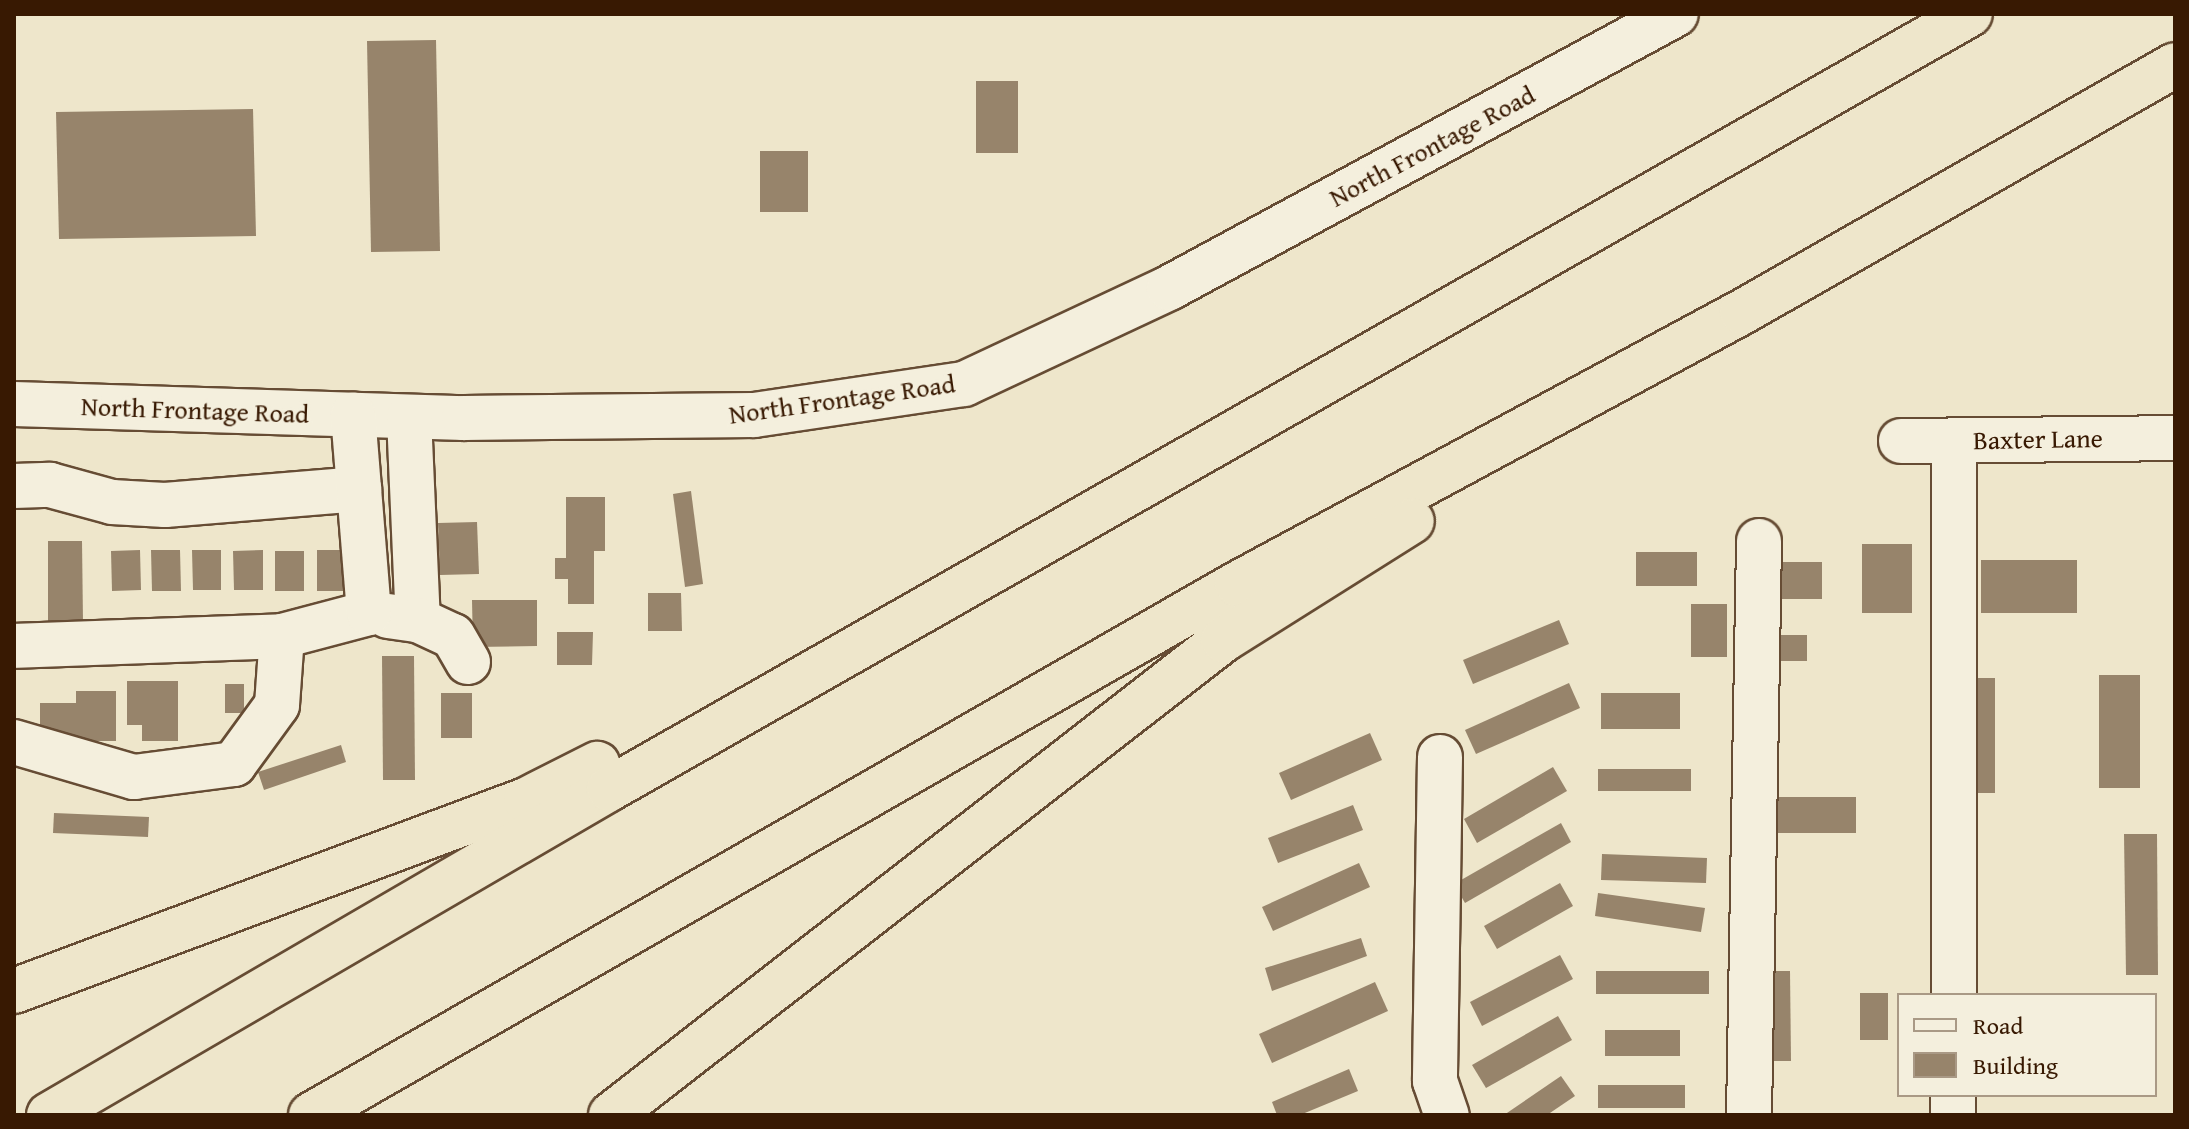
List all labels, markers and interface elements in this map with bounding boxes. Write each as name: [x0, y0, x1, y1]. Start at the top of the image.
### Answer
street label: North Frontage Road: [1324, 79, 1540, 213]
street label: North Frontage Road: [727, 368, 957, 430]
street label: North Frontage Road: [80, 390, 310, 430]
street label: Baxter Lane: [1973, 422, 2103, 456]
legend: [1897, 993, 2157, 1097]
text: Road: [1973, 1008, 2023, 1043]
text: Building: [1973, 1048, 2058, 1083]

